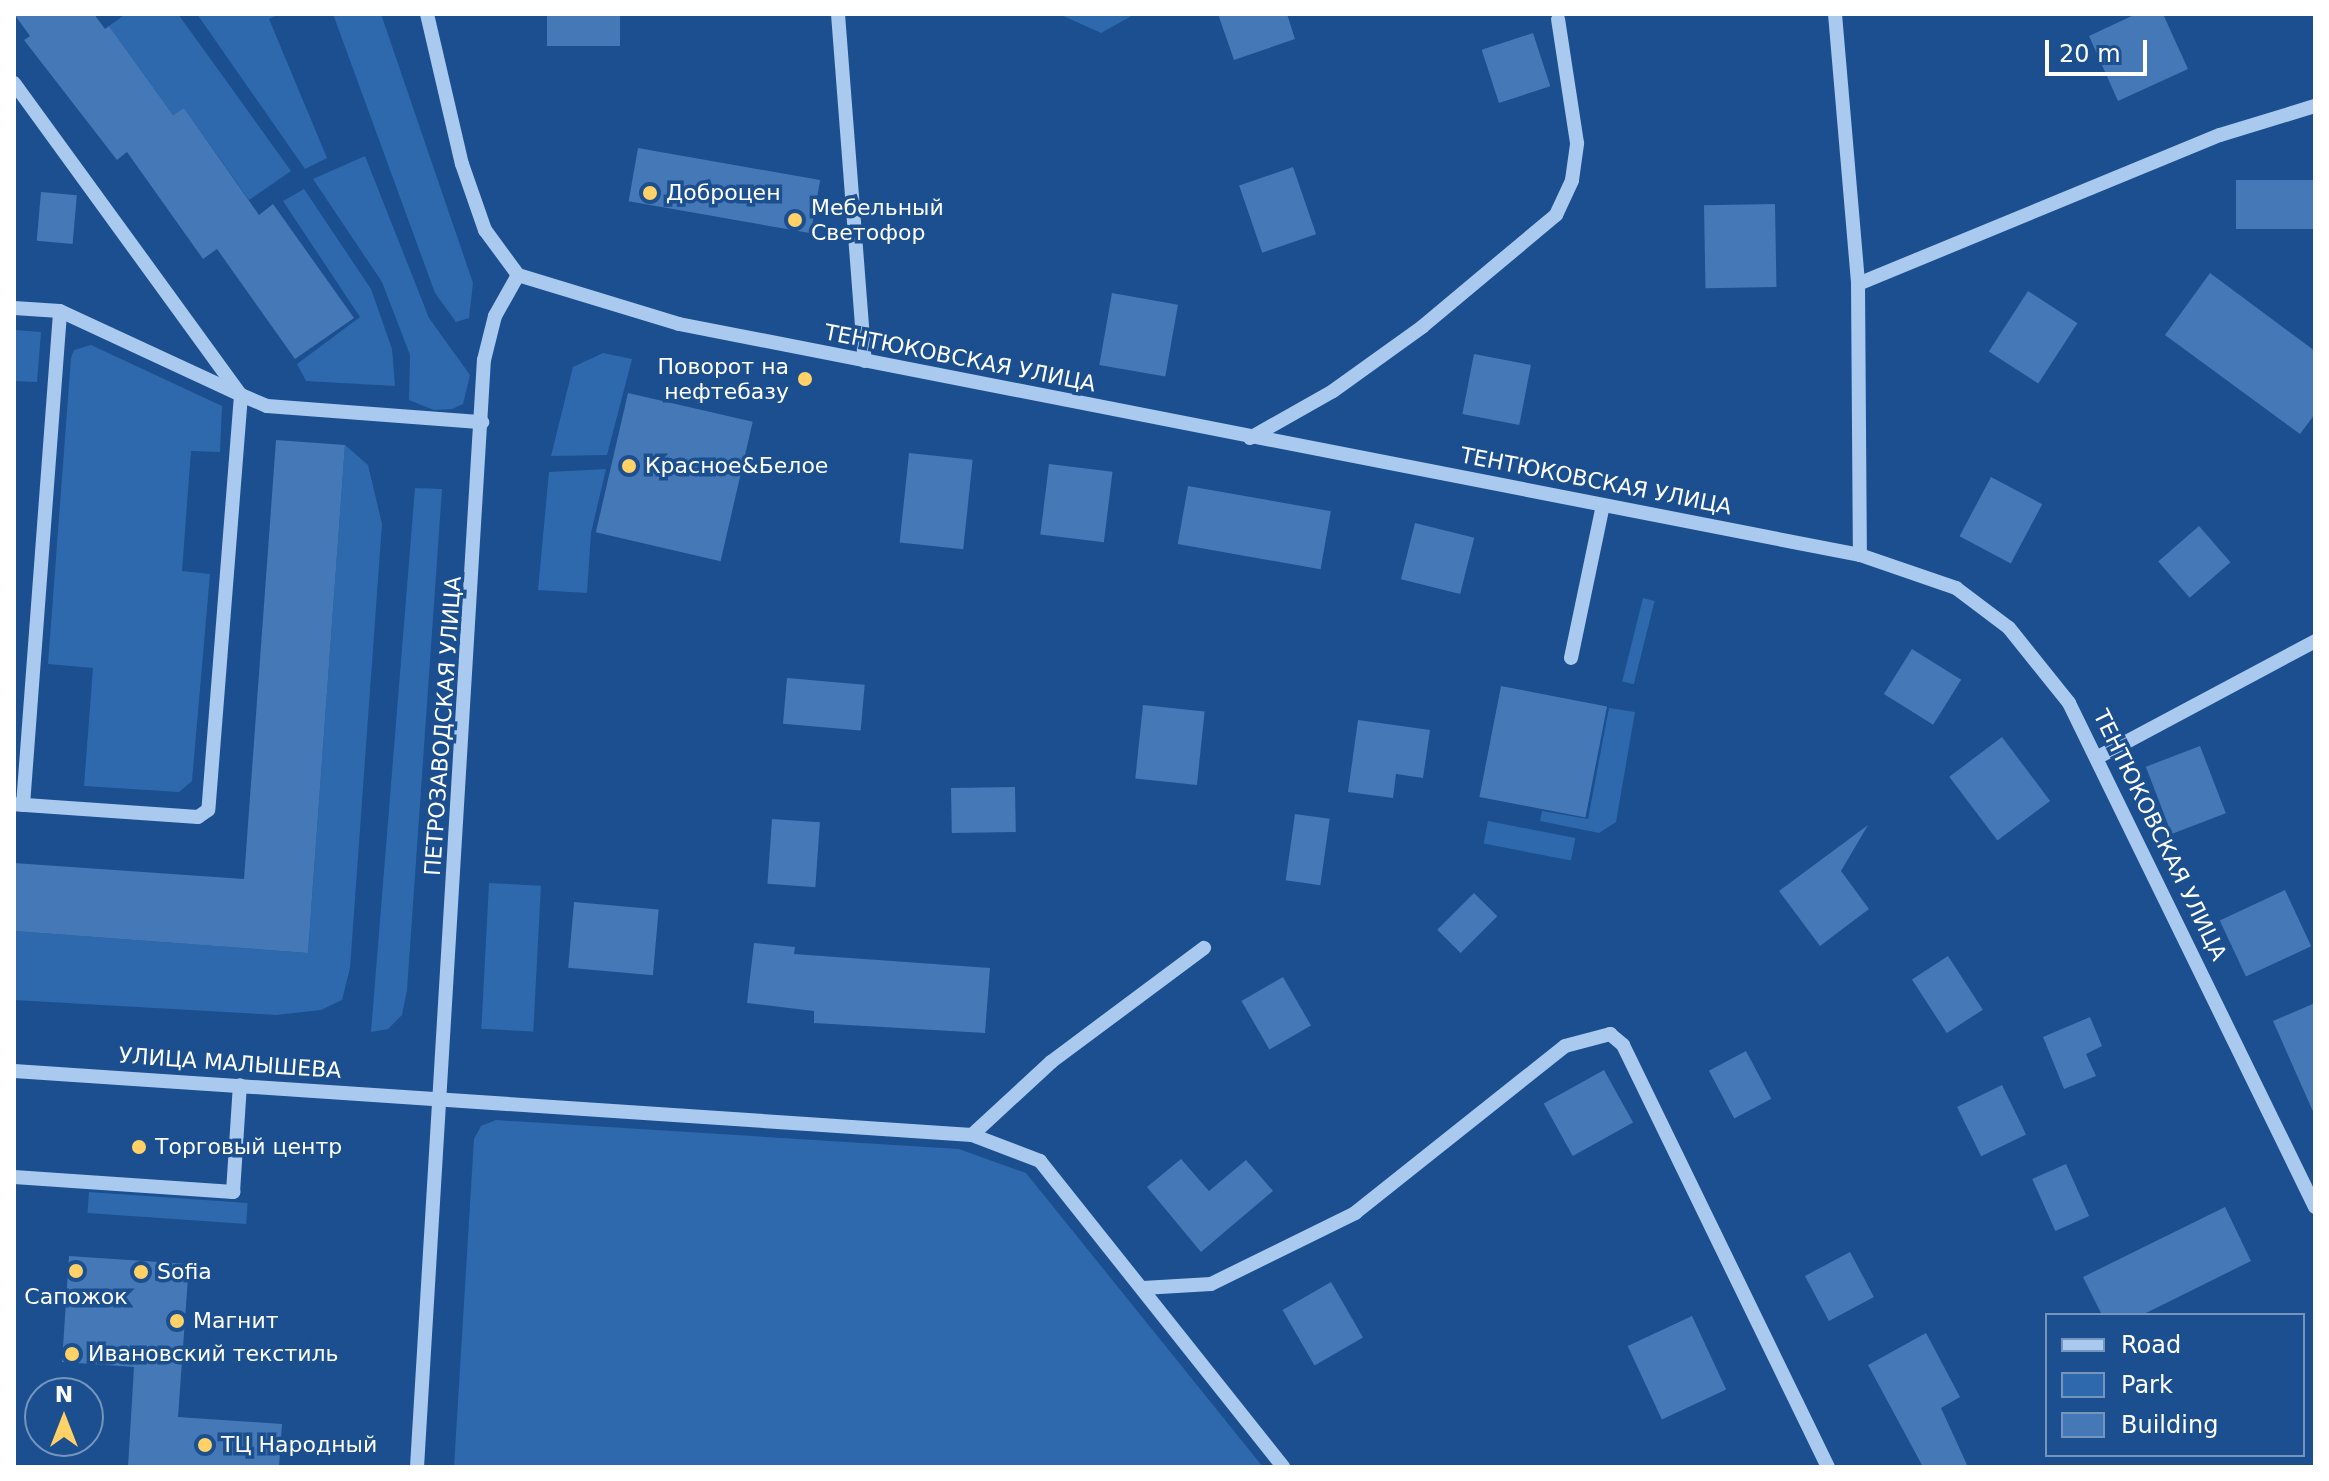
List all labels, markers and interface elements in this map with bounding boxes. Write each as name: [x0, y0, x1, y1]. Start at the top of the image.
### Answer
scale bar: [2049, 24, 2151, 74]
text: 20 m: [2059, 40, 2121, 68]
place label: Доброцен: [666, 180, 781, 206]
marker: Доброцен: [641, 184, 659, 202]
place label: Мебельный Светофор: [811, 194, 944, 246]
marker: Мебельный Светофор: [786, 211, 804, 229]
street label: ТЕНТЮКОВСКАЯ УЛИЦА: [822, 319, 1098, 397]
place label: Поворот на нефтебазу: [657, 353, 789, 404]
marker: Поворот на нефтебазу: [796, 370, 814, 388]
street label: ТЕНТЮКОВСКАЯ УЛИЦА: [1458, 442, 1734, 520]
place label: Красное&Белое: [645, 453, 828, 479]
marker: Красное&Белое: [620, 457, 638, 475]
street label: ПЕТРОЗАВОДСКАЯ УЛИЦА: [419, 575, 467, 877]
street label: ТЕНТЮКОВСКАЯ УЛИЦА: [2088, 705, 2232, 965]
street label: УЛИЦА МАЛЫШЕВА: [118, 1042, 342, 1084]
place label: Торговый центр: [155, 1134, 342, 1160]
marker: Торговый центр: [130, 1138, 148, 1156]
place label: Sofia: [157, 1259, 212, 1285]
marker: Сапожок: [67, 1262, 85, 1280]
marker: Sofia: [132, 1263, 150, 1281]
place label: Сапожок: [24, 1284, 128, 1310]
place label: Магнит: [193, 1308, 279, 1334]
marker: Магнит: [168, 1312, 186, 1330]
legend: [2045, 1313, 2305, 1457]
text: Road: [2121, 1331, 2181, 1359]
place label: Ивановский текстиль: [88, 1341, 339, 1367]
marker: Ивановский текстиль: [63, 1345, 81, 1363]
text: Park: [2121, 1371, 2173, 1399]
north arrow: [24, 1377, 104, 1457]
text: N: [55, 1382, 73, 1407]
text: Building: [2121, 1411, 2218, 1439]
place label: ТЦ Народный: [221, 1432, 377, 1458]
marker: ТЦ Народный: [196, 1436, 214, 1454]

